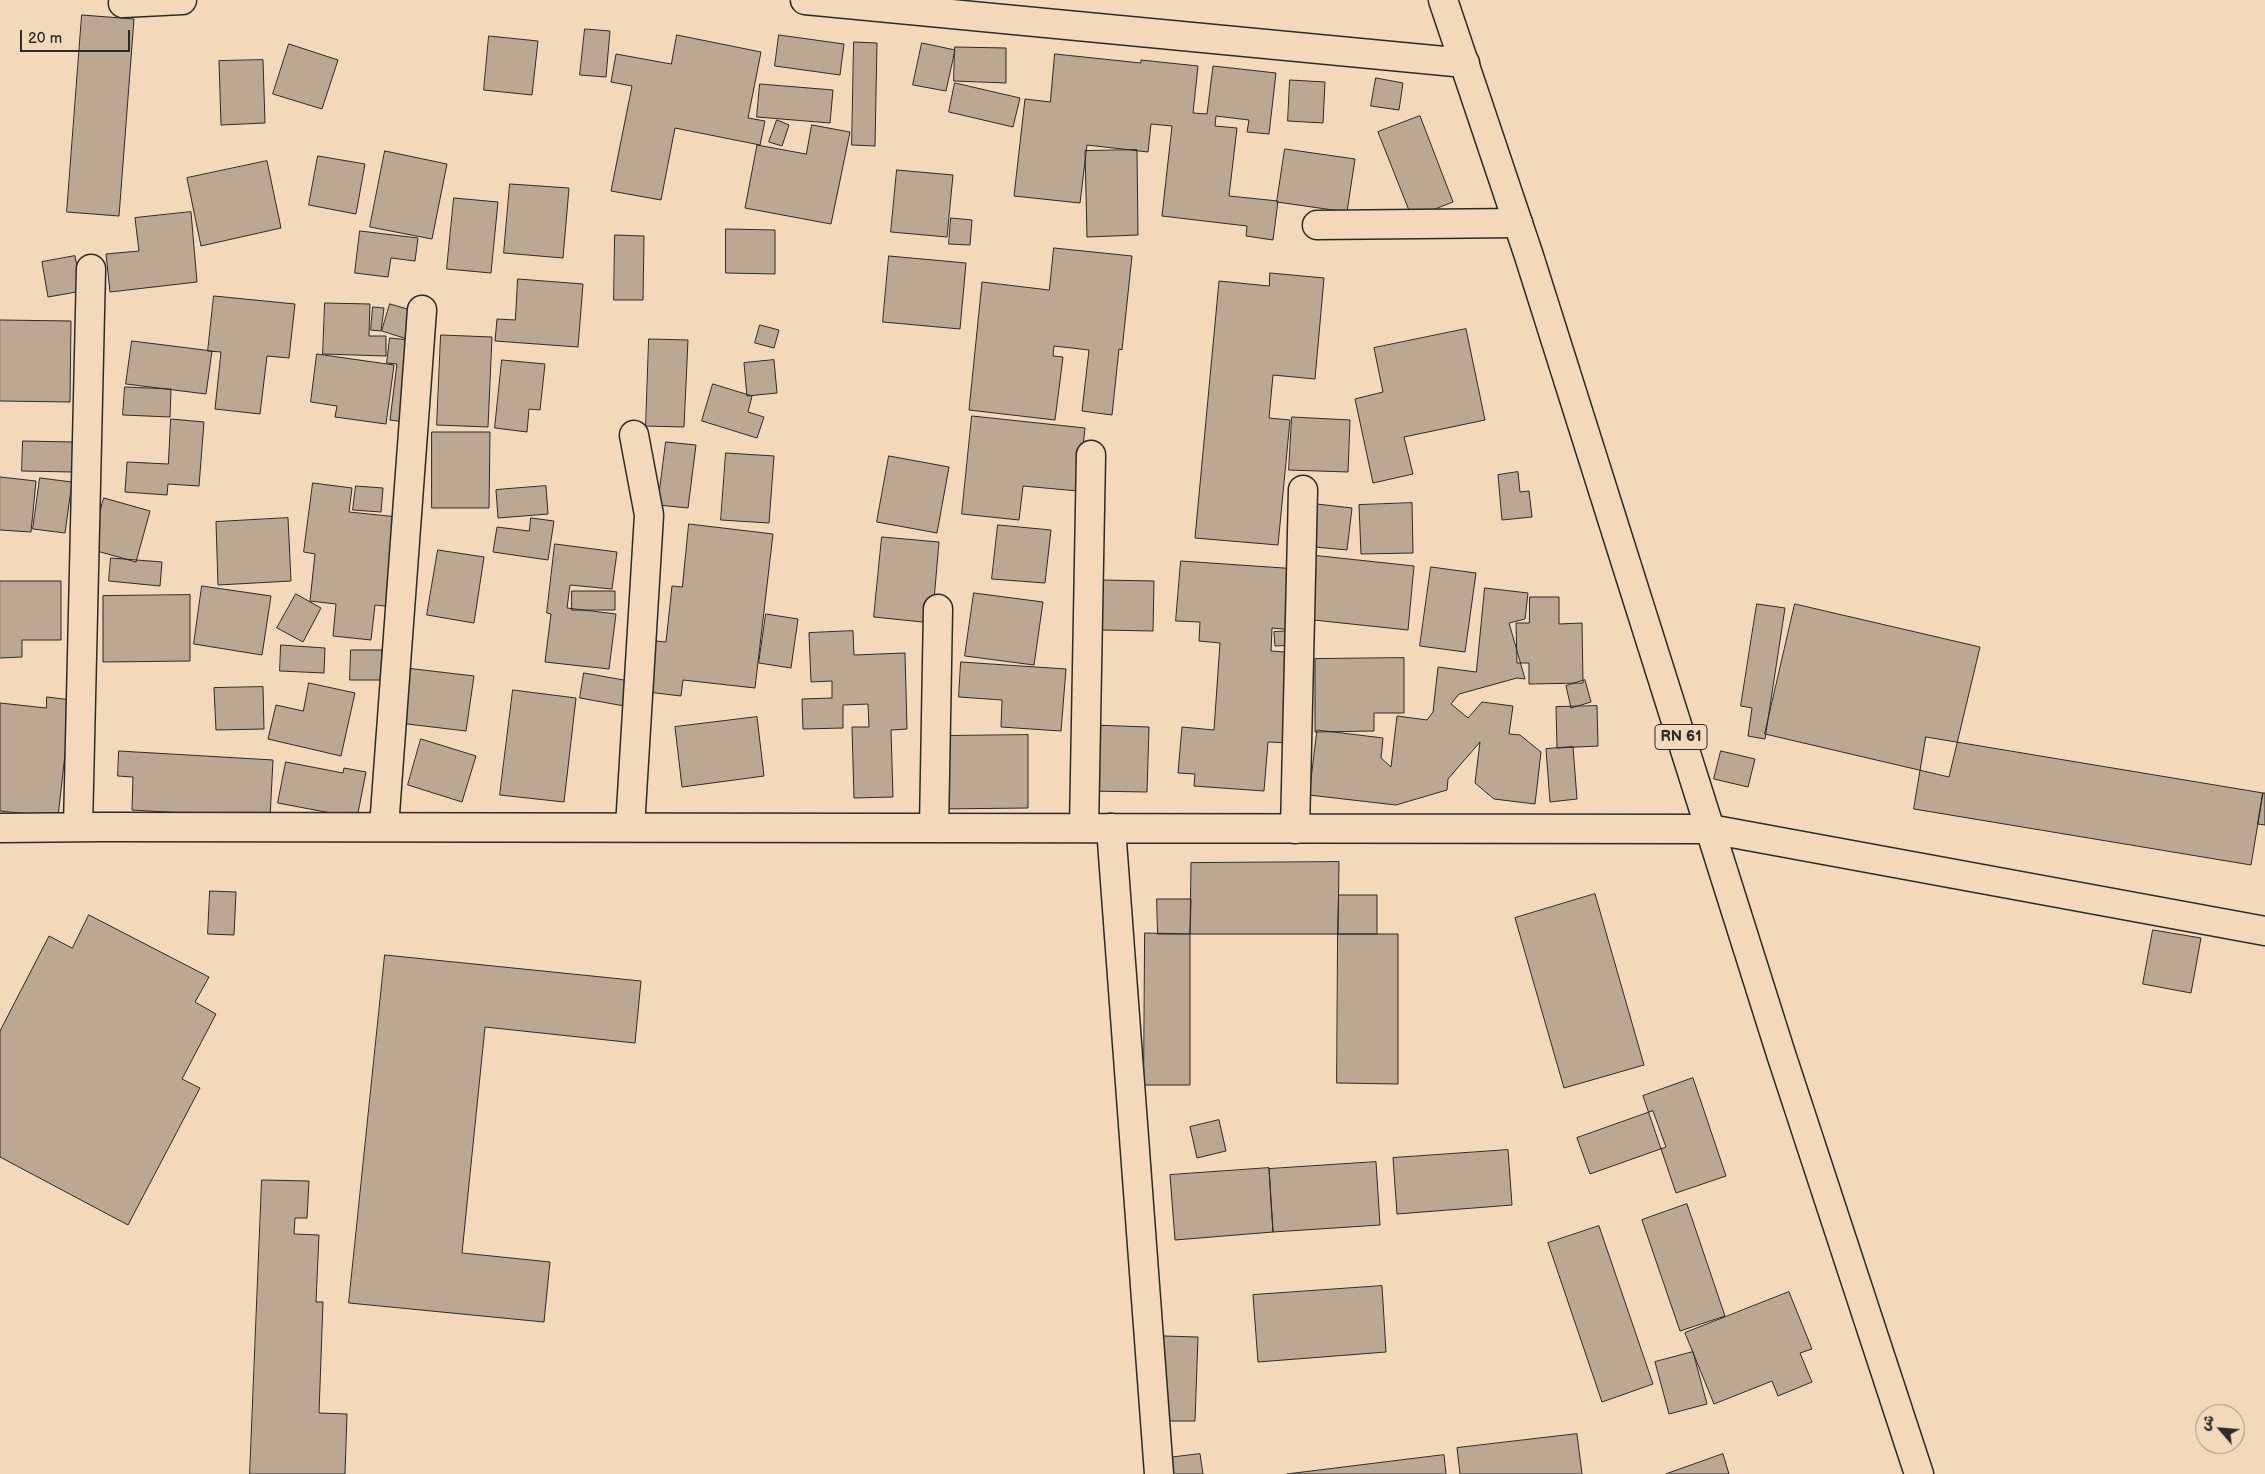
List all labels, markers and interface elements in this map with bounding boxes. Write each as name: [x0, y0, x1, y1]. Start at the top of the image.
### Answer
scale bar: [22, 20, 132, 52]
text: 20 m: [28, 29, 62, 48]
road number: RN 61: [1655, 724, 1707, 750]
north arrow: [2195, 1404, 2245, 1454]
text: ش: [2196, 1412, 2218, 1433]

